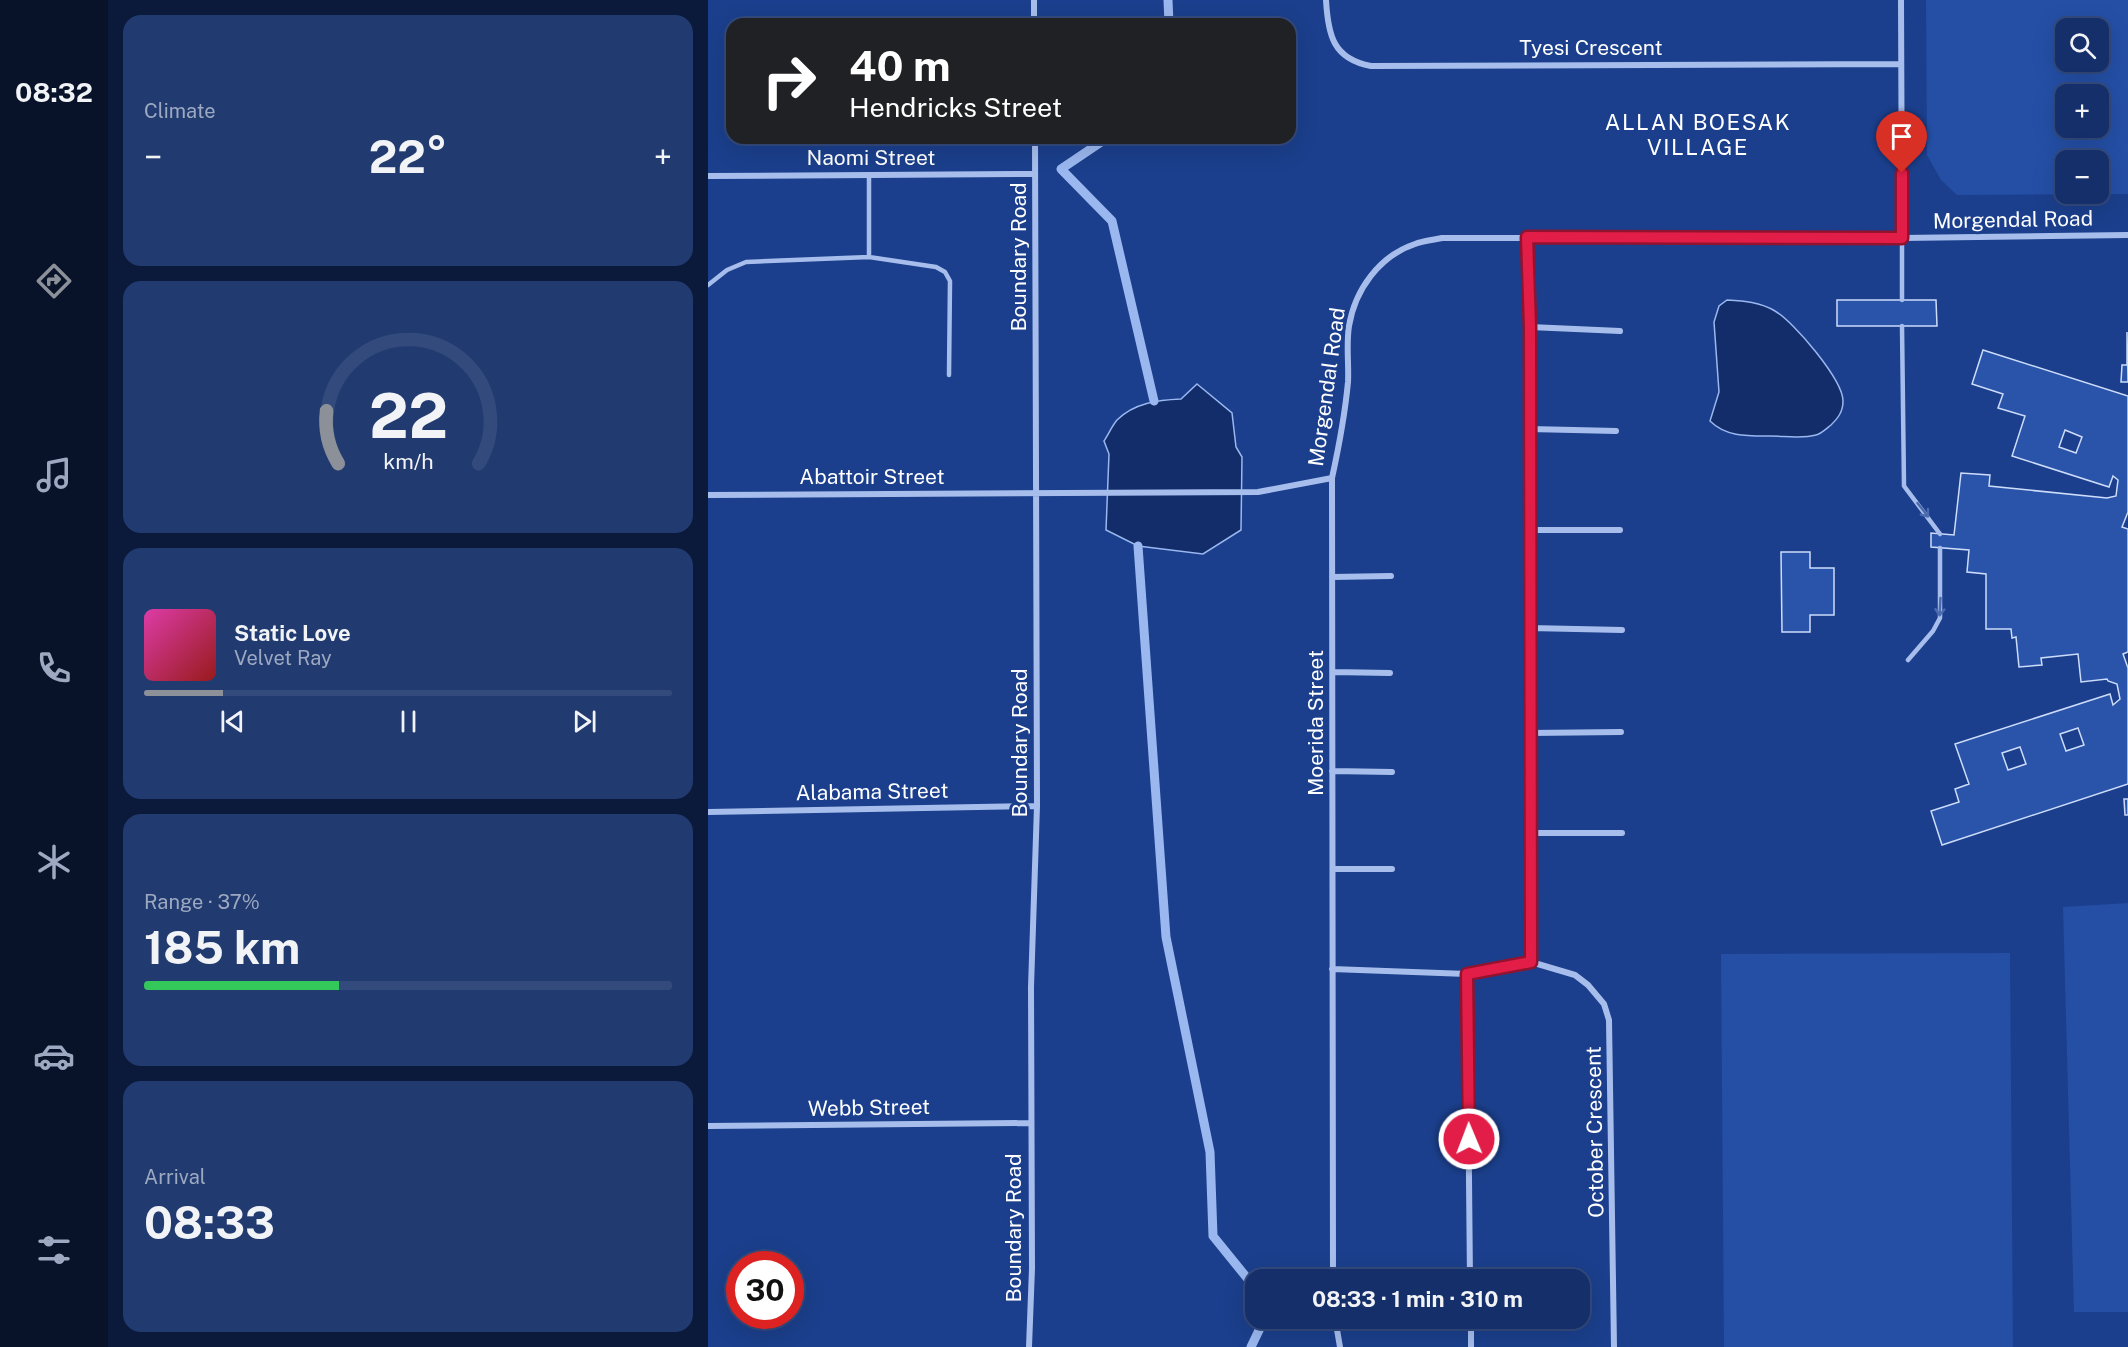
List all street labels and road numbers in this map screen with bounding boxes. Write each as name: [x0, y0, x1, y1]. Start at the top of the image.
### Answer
street label: Tyesi Crescent: [1519, 35, 1663, 60]
street label: Naomi Street: [806, 145, 936, 170]
street label: Boundary Road: [1006, 182, 1031, 332]
street label: Morgendal Road: [1933, 206, 2093, 233]
street label: Morgendal Road: [1303, 306, 1350, 468]
street label: Abattoir Street: [799, 464, 945, 489]
street label: Moerida Street: [1303, 650, 1328, 796]
street label: Boundary Road: [1007, 668, 1032, 818]
street label: Alabama Street: [795, 778, 949, 805]
street label: October Crescent: [1581, 1046, 1608, 1218]
street label: Webb Street: [808, 1094, 930, 1121]
street label: Boundary Road: [1001, 1153, 1026, 1303]

